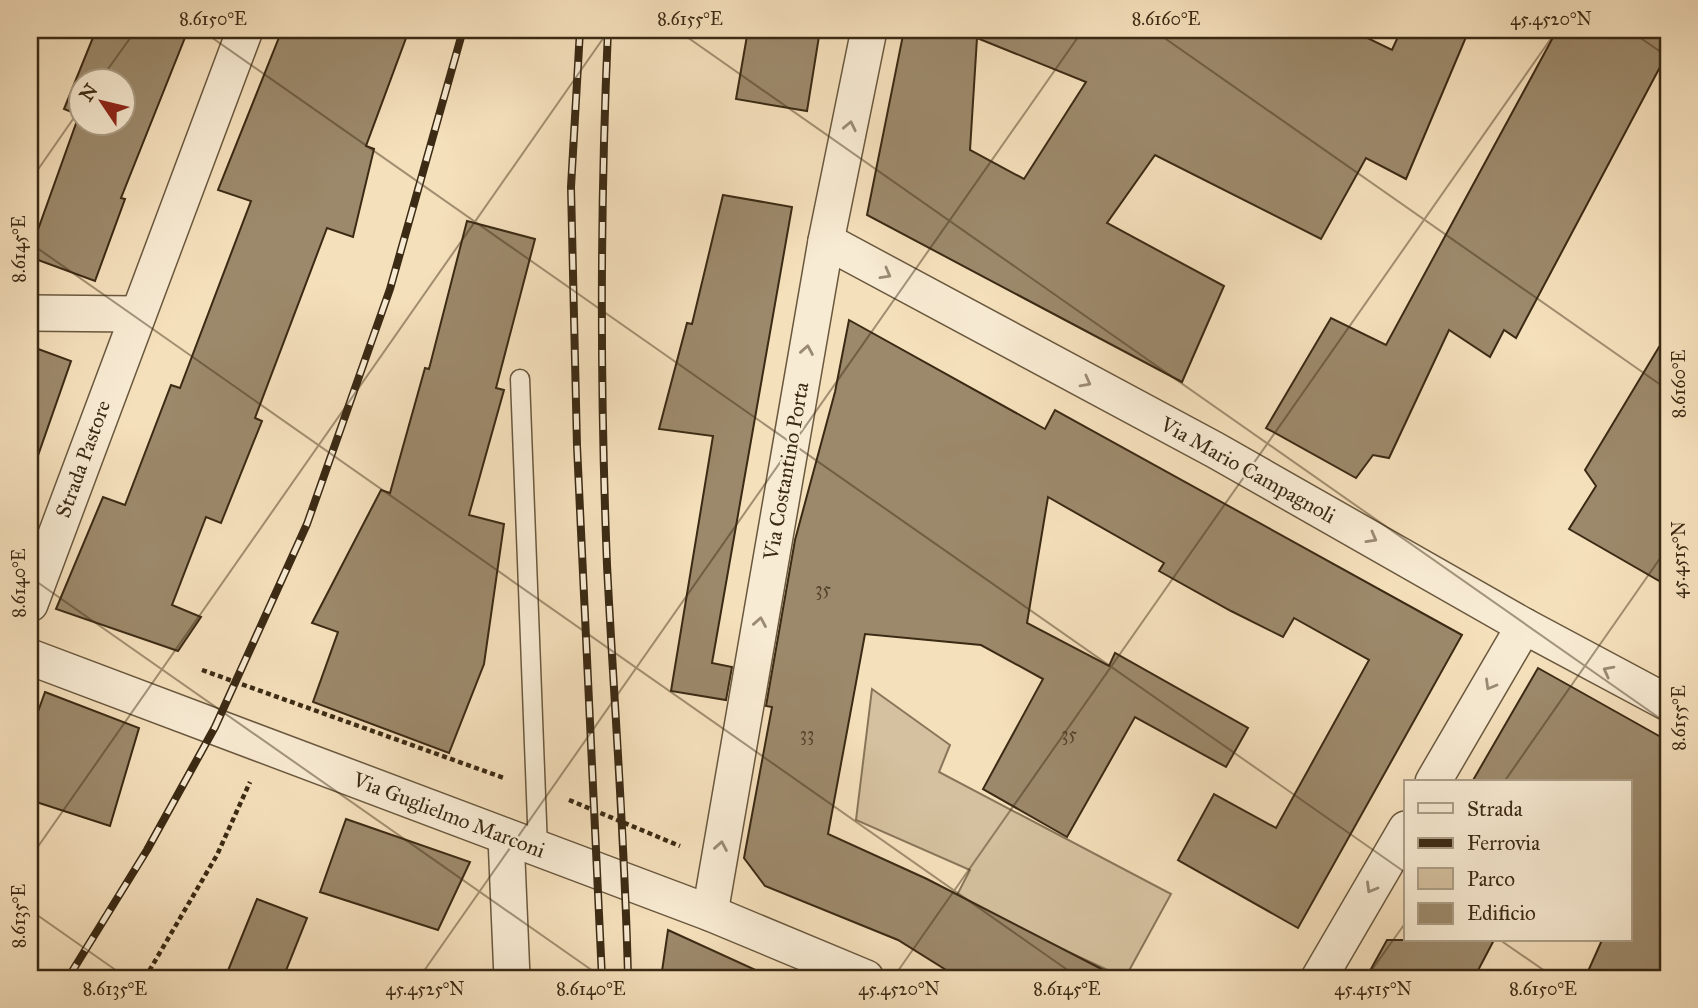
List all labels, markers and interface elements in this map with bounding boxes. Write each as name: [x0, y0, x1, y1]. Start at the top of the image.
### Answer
text: 8.6150°E: [179, 8, 247, 30]
text: 8.6155°E: [657, 8, 723, 30]
text: 8.6160°E: [1132, 8, 1200, 30]
text: 45.4520°N: [1510, 8, 1592, 30]
north arrow: [66, 66, 136, 136]
text: N: [74, 79, 103, 106]
one-way arrow: [841, 120, 856, 132]
text: 8.6145°E: [8, 215, 30, 283]
one-way arrow: [879, 266, 891, 279]
one-way arrow: [799, 344, 814, 356]
text: 8.6160°E: [1668, 350, 1690, 418]
one-way arrow: [1079, 374, 1091, 388]
street label: Via Costantino Porta: [757, 380, 814, 563]
street label: Strada Pastore: [50, 397, 116, 521]
street label: Via Mario Campagnoli: [1155, 411, 1340, 529]
text: 45.4515°N: [1668, 521, 1690, 599]
one-way arrow: [1364, 530, 1377, 543]
text: 8.6140°E: [8, 548, 30, 618]
house number: 35: [815, 578, 831, 600]
one-way arrow: [752, 616, 767, 628]
one-way arrow: [1603, 666, 1615, 679]
one-way arrow: [1485, 678, 1498, 691]
text: 8.6155°E: [1668, 685, 1690, 751]
house number: 33: [800, 723, 814, 745]
house number: 35: [1061, 723, 1077, 745]
street label: Via Guglielmo Marconi: [348, 766, 549, 864]
legend: [1404, 780, 1632, 942]
text: Strada: [1467, 796, 1523, 822]
text: Ferrovia: [1467, 830, 1540, 856]
one-way arrow: [713, 840, 728, 852]
text: Parco: [1467, 866, 1515, 892]
one-way arrow: [1367, 881, 1380, 894]
text: 8.6135°E: [8, 884, 30, 948]
text: Edificio: [1467, 900, 1536, 926]
text: 8.6135°E: [83, 978, 147, 1000]
text: 45.4525°N: [385, 978, 465, 1000]
text: 8.6140°E: [556, 978, 626, 1000]
text: 45.4520°N: [858, 978, 940, 1000]
text: 8.6145°E: [1033, 978, 1101, 1000]
text: 45.4515°N: [1334, 978, 1412, 1000]
text: 8.6150°E: [1509, 978, 1577, 1000]

